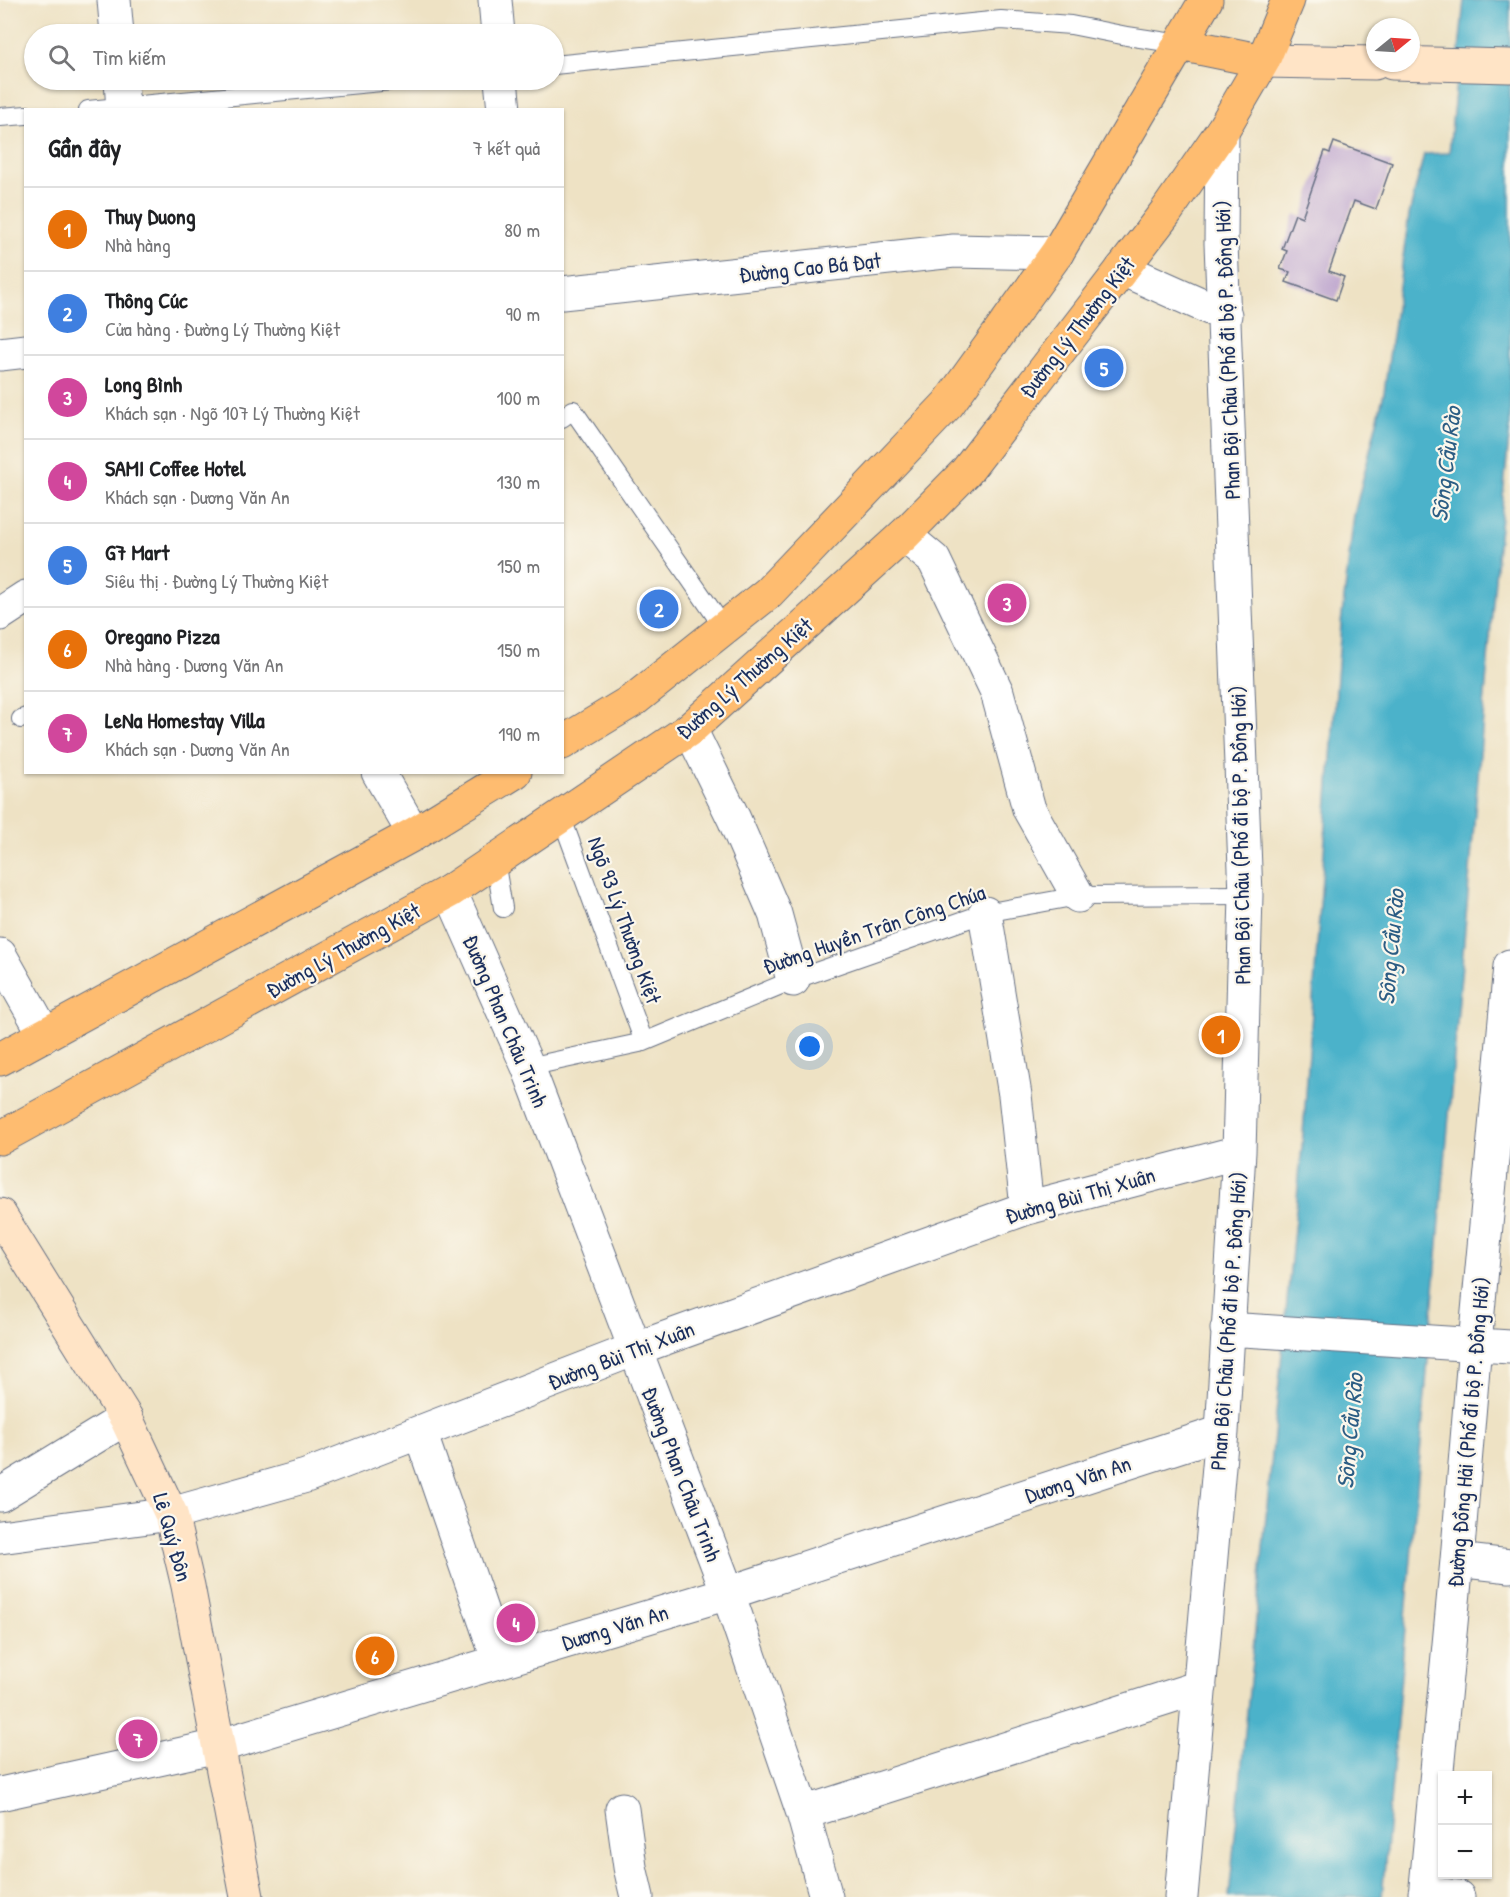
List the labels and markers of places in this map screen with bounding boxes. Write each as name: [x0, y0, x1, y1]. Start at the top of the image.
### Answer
pin: 5: [1084, 346, 1124, 391]
pin: 3: [988, 580, 1026, 626]
pin: 2: [640, 586, 678, 632]
pin: 1: [1202, 1012, 1240, 1058]
pin: 4: [496, 1600, 536, 1646]
pin: 6: [356, 1634, 394, 1678]
pin: 7: [118, 1716, 158, 1762]

